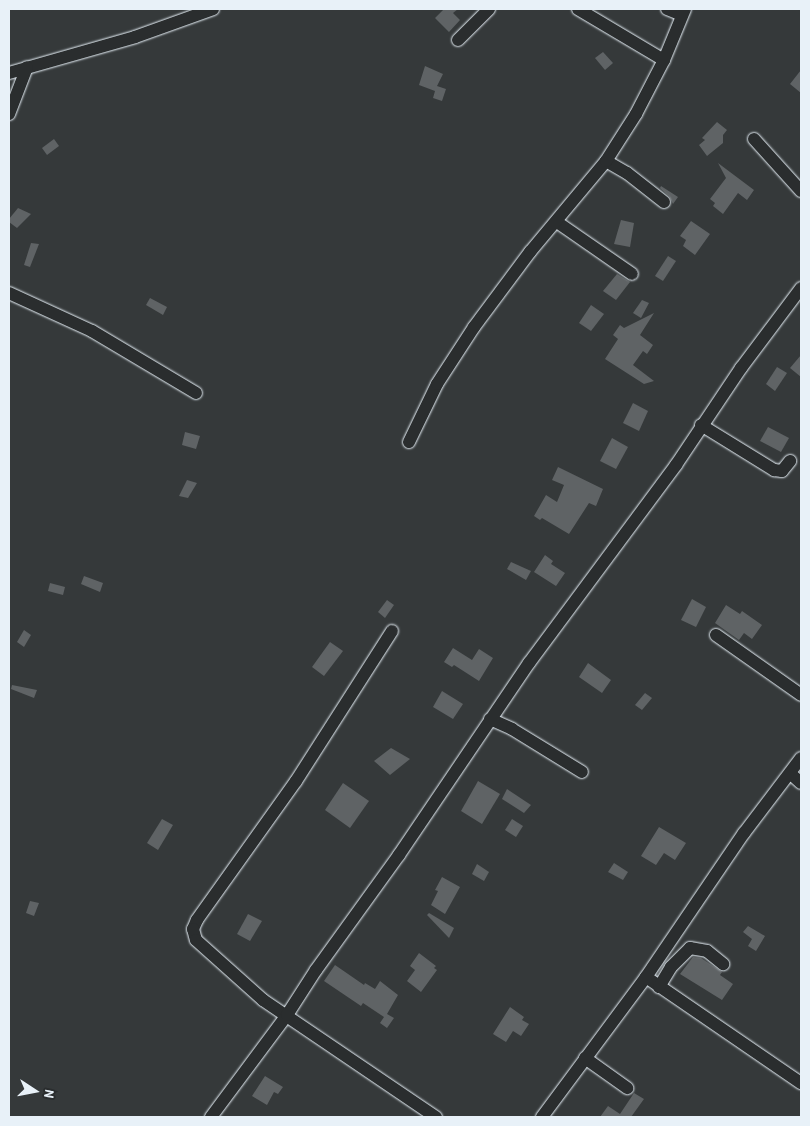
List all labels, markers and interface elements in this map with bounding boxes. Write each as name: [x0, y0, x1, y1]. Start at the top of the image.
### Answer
north arrow: [10, 1066, 60, 1116]
text: N: [40, 1088, 60, 1099]

